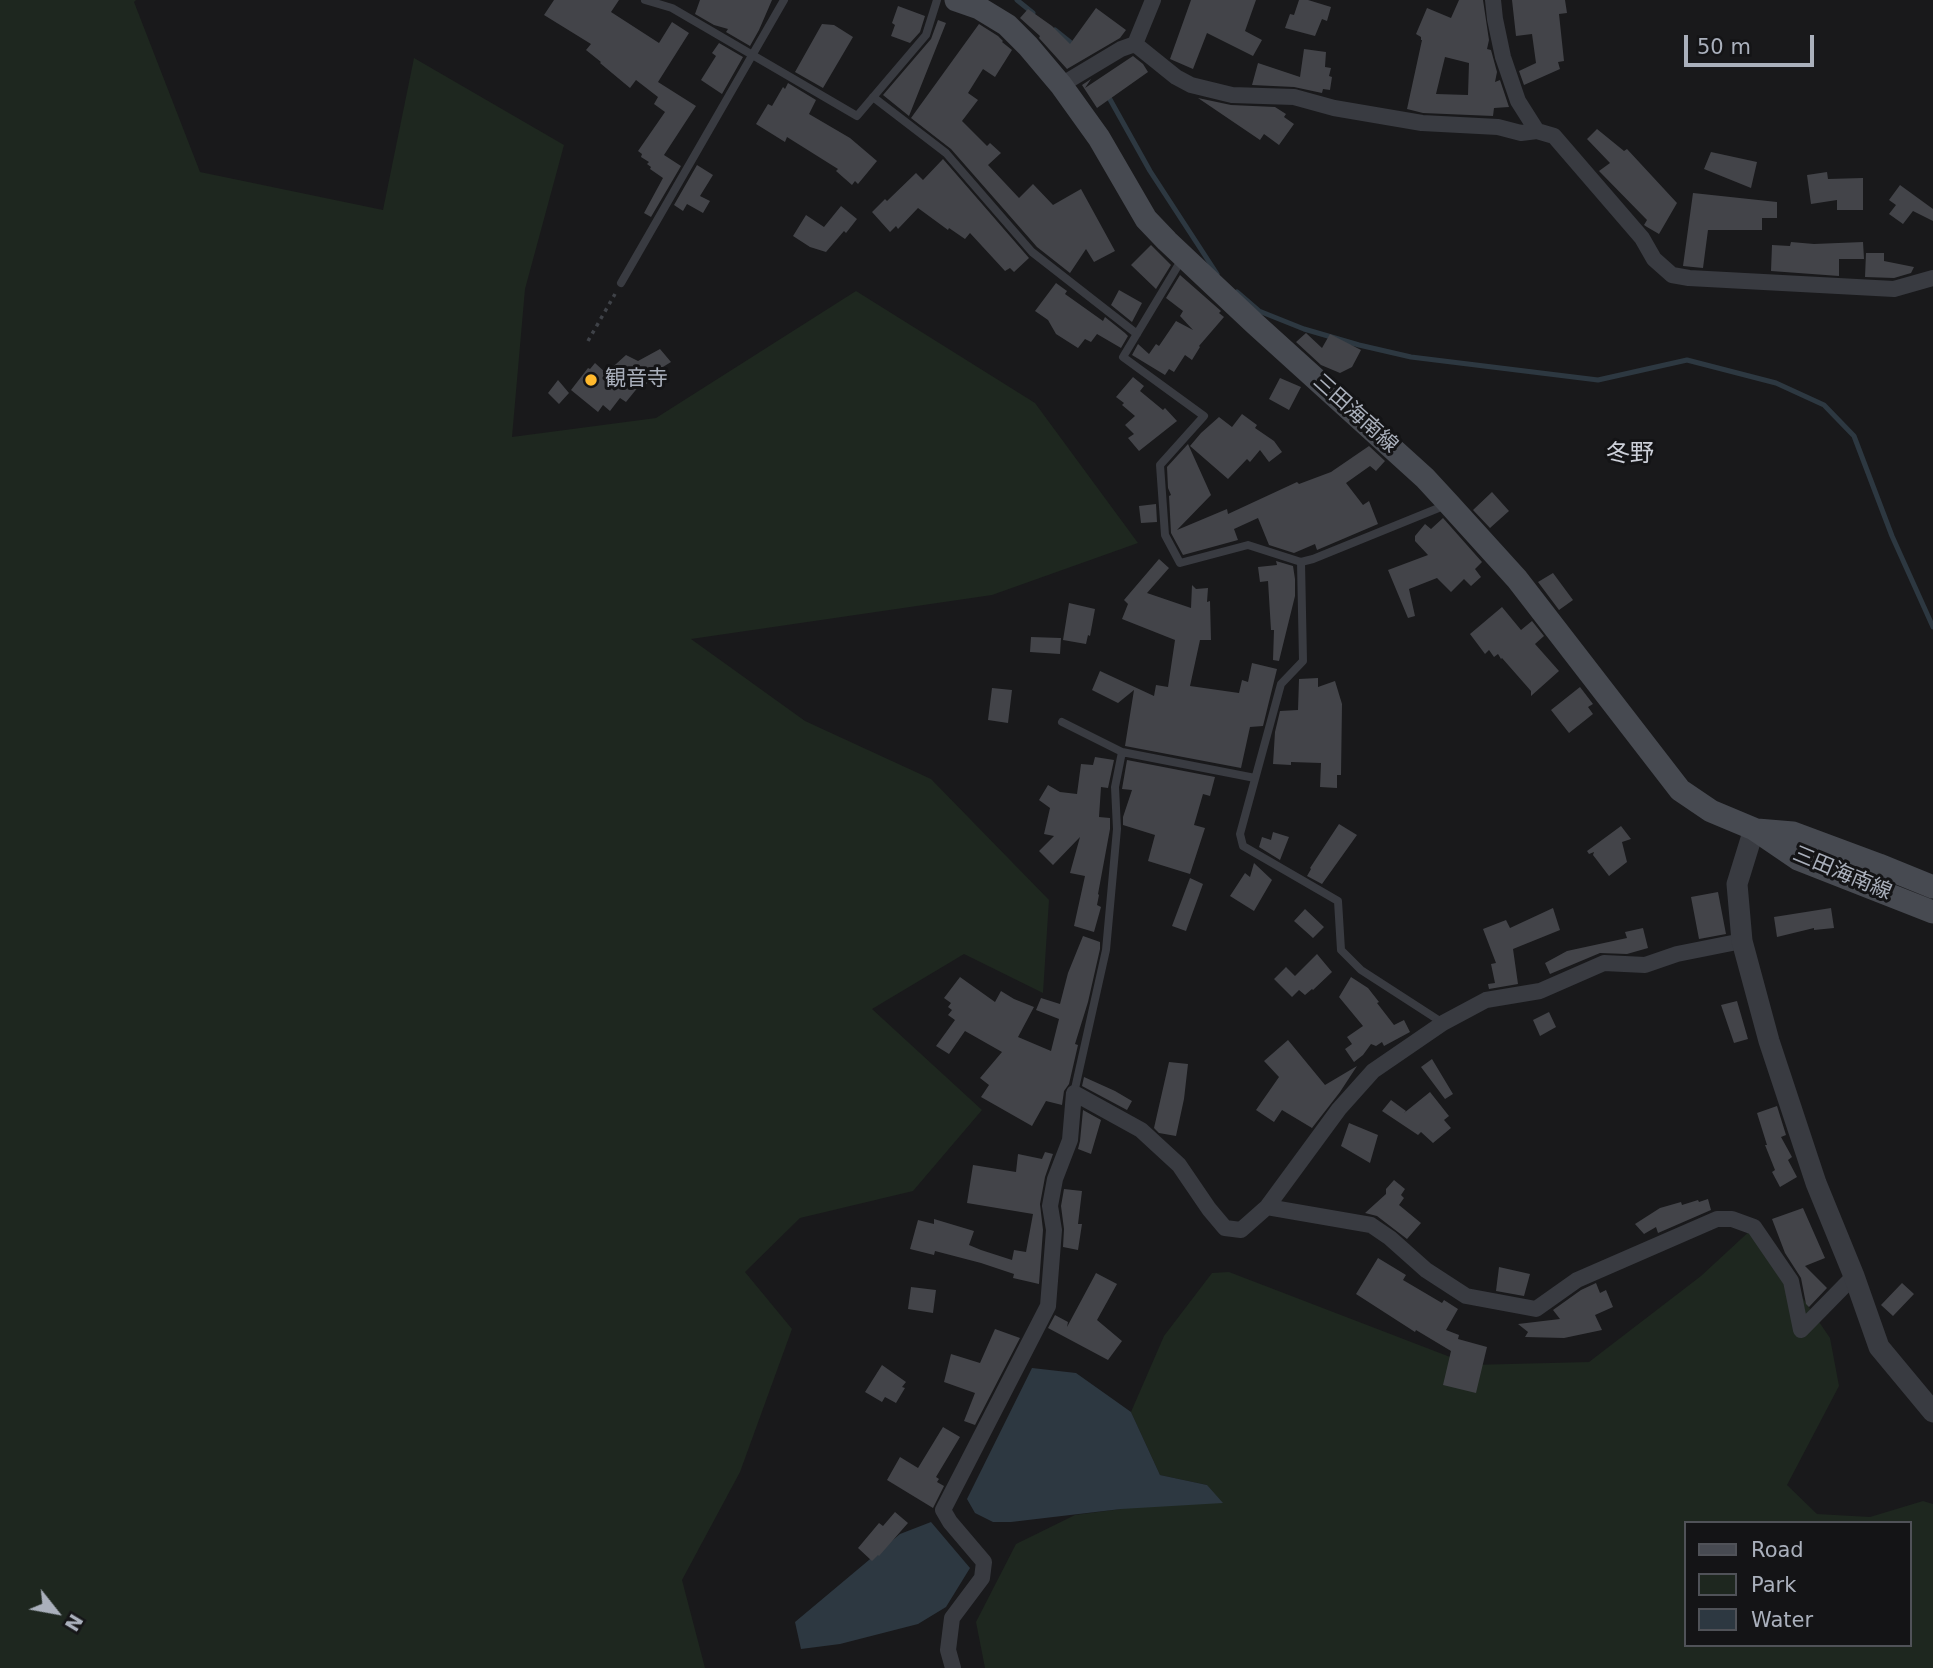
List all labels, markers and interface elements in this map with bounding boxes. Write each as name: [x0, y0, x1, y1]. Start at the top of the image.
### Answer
scale bar: [1688, 21, 1818, 65]
text: 50 m: [1697, 35, 1751, 59]
place label: 観音寺: [605, 367, 668, 393]
street label: 三田海南線: [1308, 370, 1402, 458]
marker: 観音寺: [583, 372, 599, 388]
district label: 冬野: [1606, 441, 1654, 469]
street label: 三田海南線: [1789, 842, 1895, 906]
legend: [1685, 1521, 1912, 1647]
text: Road: [1751, 1538, 1804, 1562]
text: Park: [1751, 1573, 1796, 1597]
north arrow: [21, 1577, 91, 1647]
text: Water: [1751, 1608, 1813, 1632]
text: N: [60, 1610, 88, 1635]

